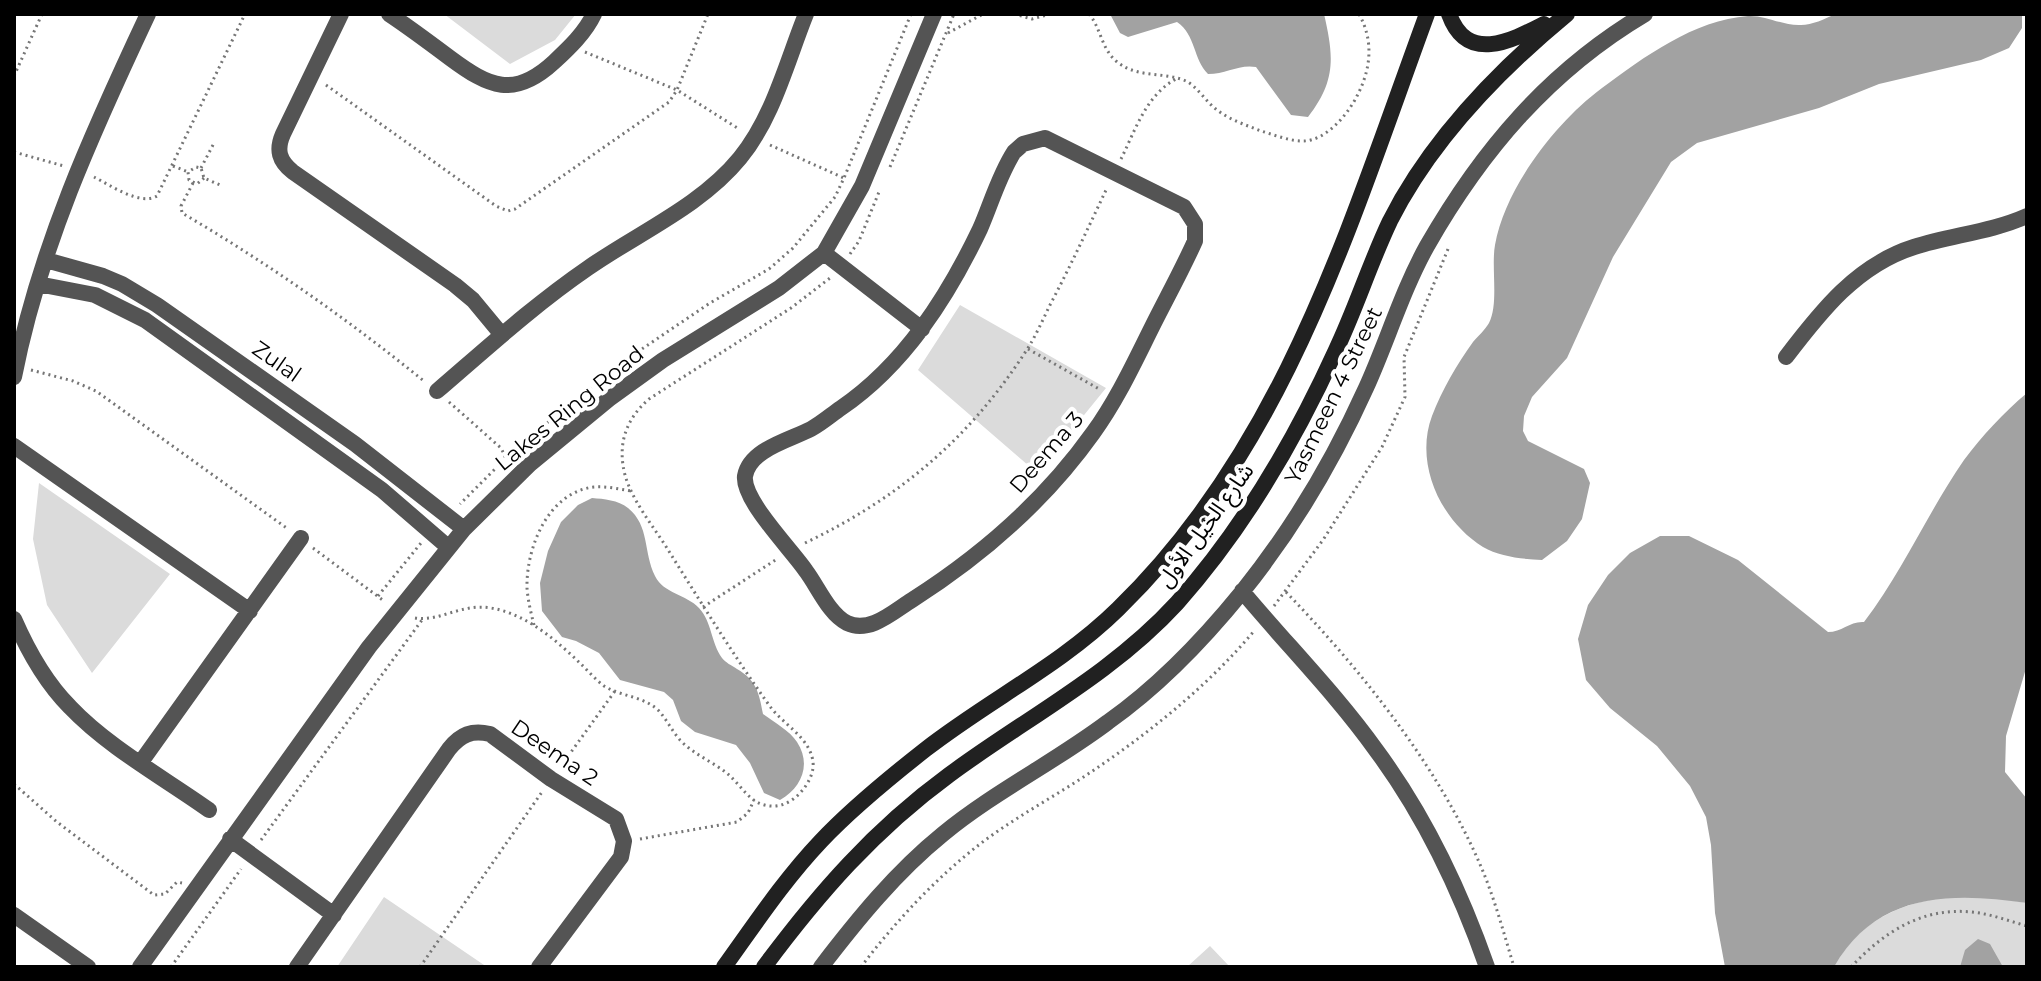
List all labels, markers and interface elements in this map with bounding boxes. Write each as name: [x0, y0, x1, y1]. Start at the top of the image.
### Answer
street label: Yasmeen 4 Street: [1279, 302, 1388, 488]
street label: Zulal: [247, 335, 306, 388]
street label: Lakes Ring Road: [490, 340, 649, 477]
street label: Deema 3: [1004, 406, 1089, 499]
street label: شارع الخيل الأول: [1151, 458, 1262, 594]
street label: Deema 2: [506, 713, 603, 791]

